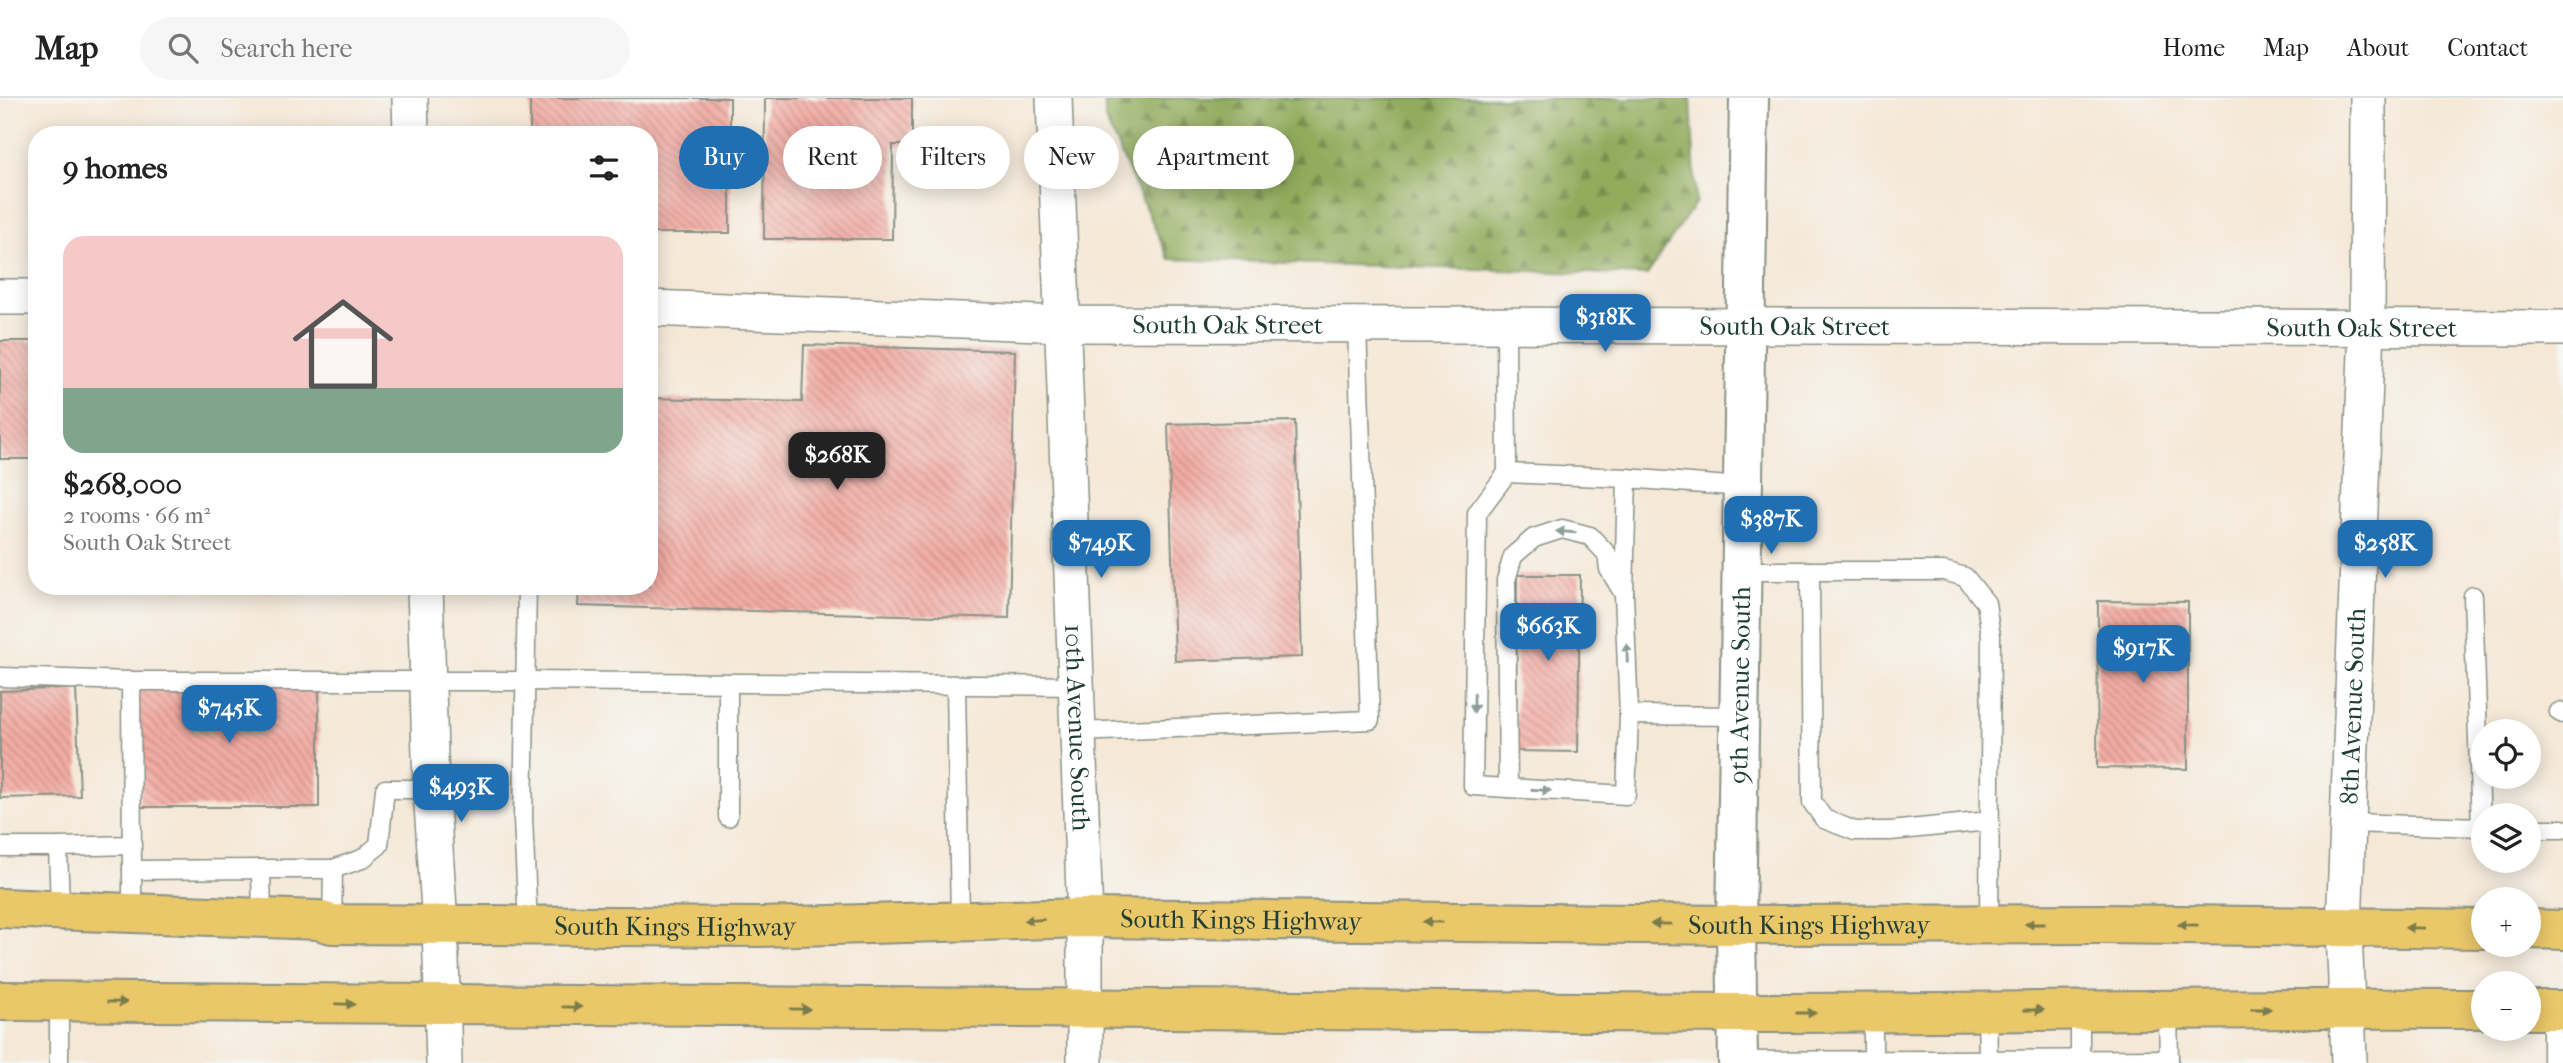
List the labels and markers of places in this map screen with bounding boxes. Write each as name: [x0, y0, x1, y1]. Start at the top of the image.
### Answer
pin: $318K: [1556, 294, 1654, 354]
pin: $268K: [788, 432, 886, 492]
pin: $387K: [1722, 496, 1820, 556]
pin: $749K: [1052, 520, 1150, 580]
pin: $258K: [2336, 520, 2434, 580]
pin: $663K: [1499, 603, 1597, 663]
pin: $917K: [2094, 626, 2192, 685]
pin: $745K: [180, 686, 278, 745]
pin: $493K: [412, 764, 510, 824]

